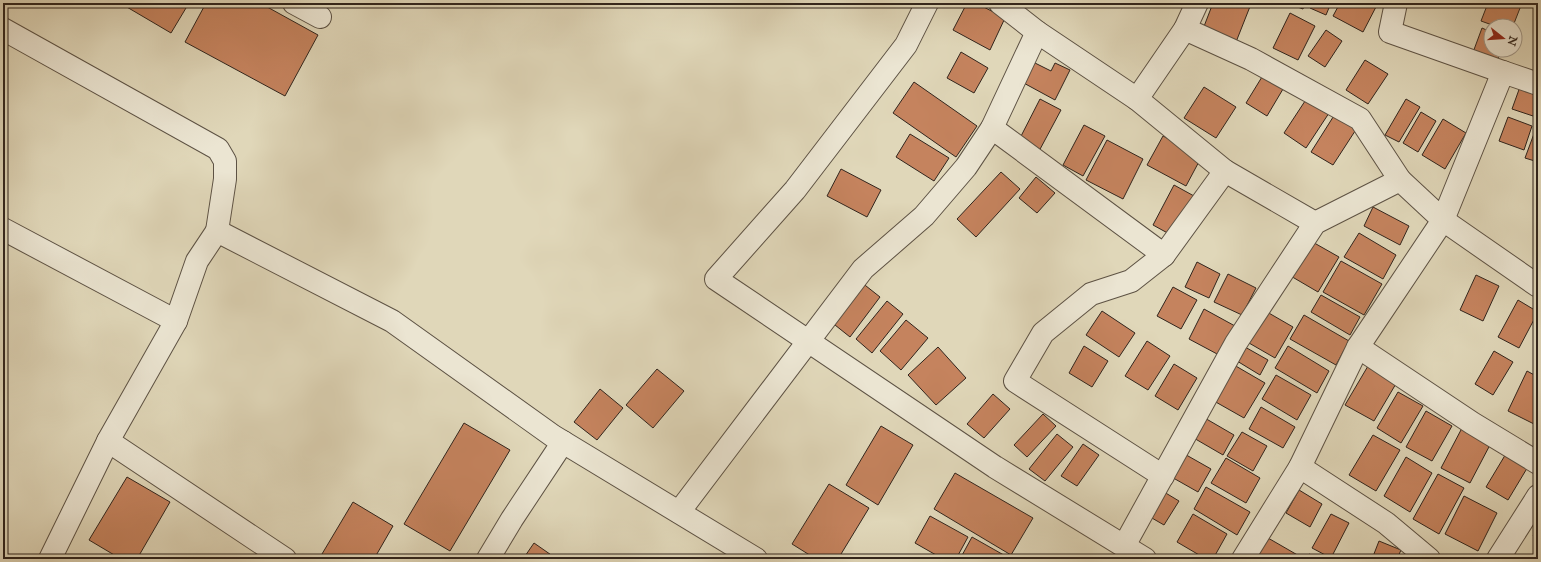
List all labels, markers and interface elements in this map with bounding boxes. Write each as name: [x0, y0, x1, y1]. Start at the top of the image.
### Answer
north arrow: [1483, 18, 1523, 58]
text: N: [1503, 33, 1520, 48]

